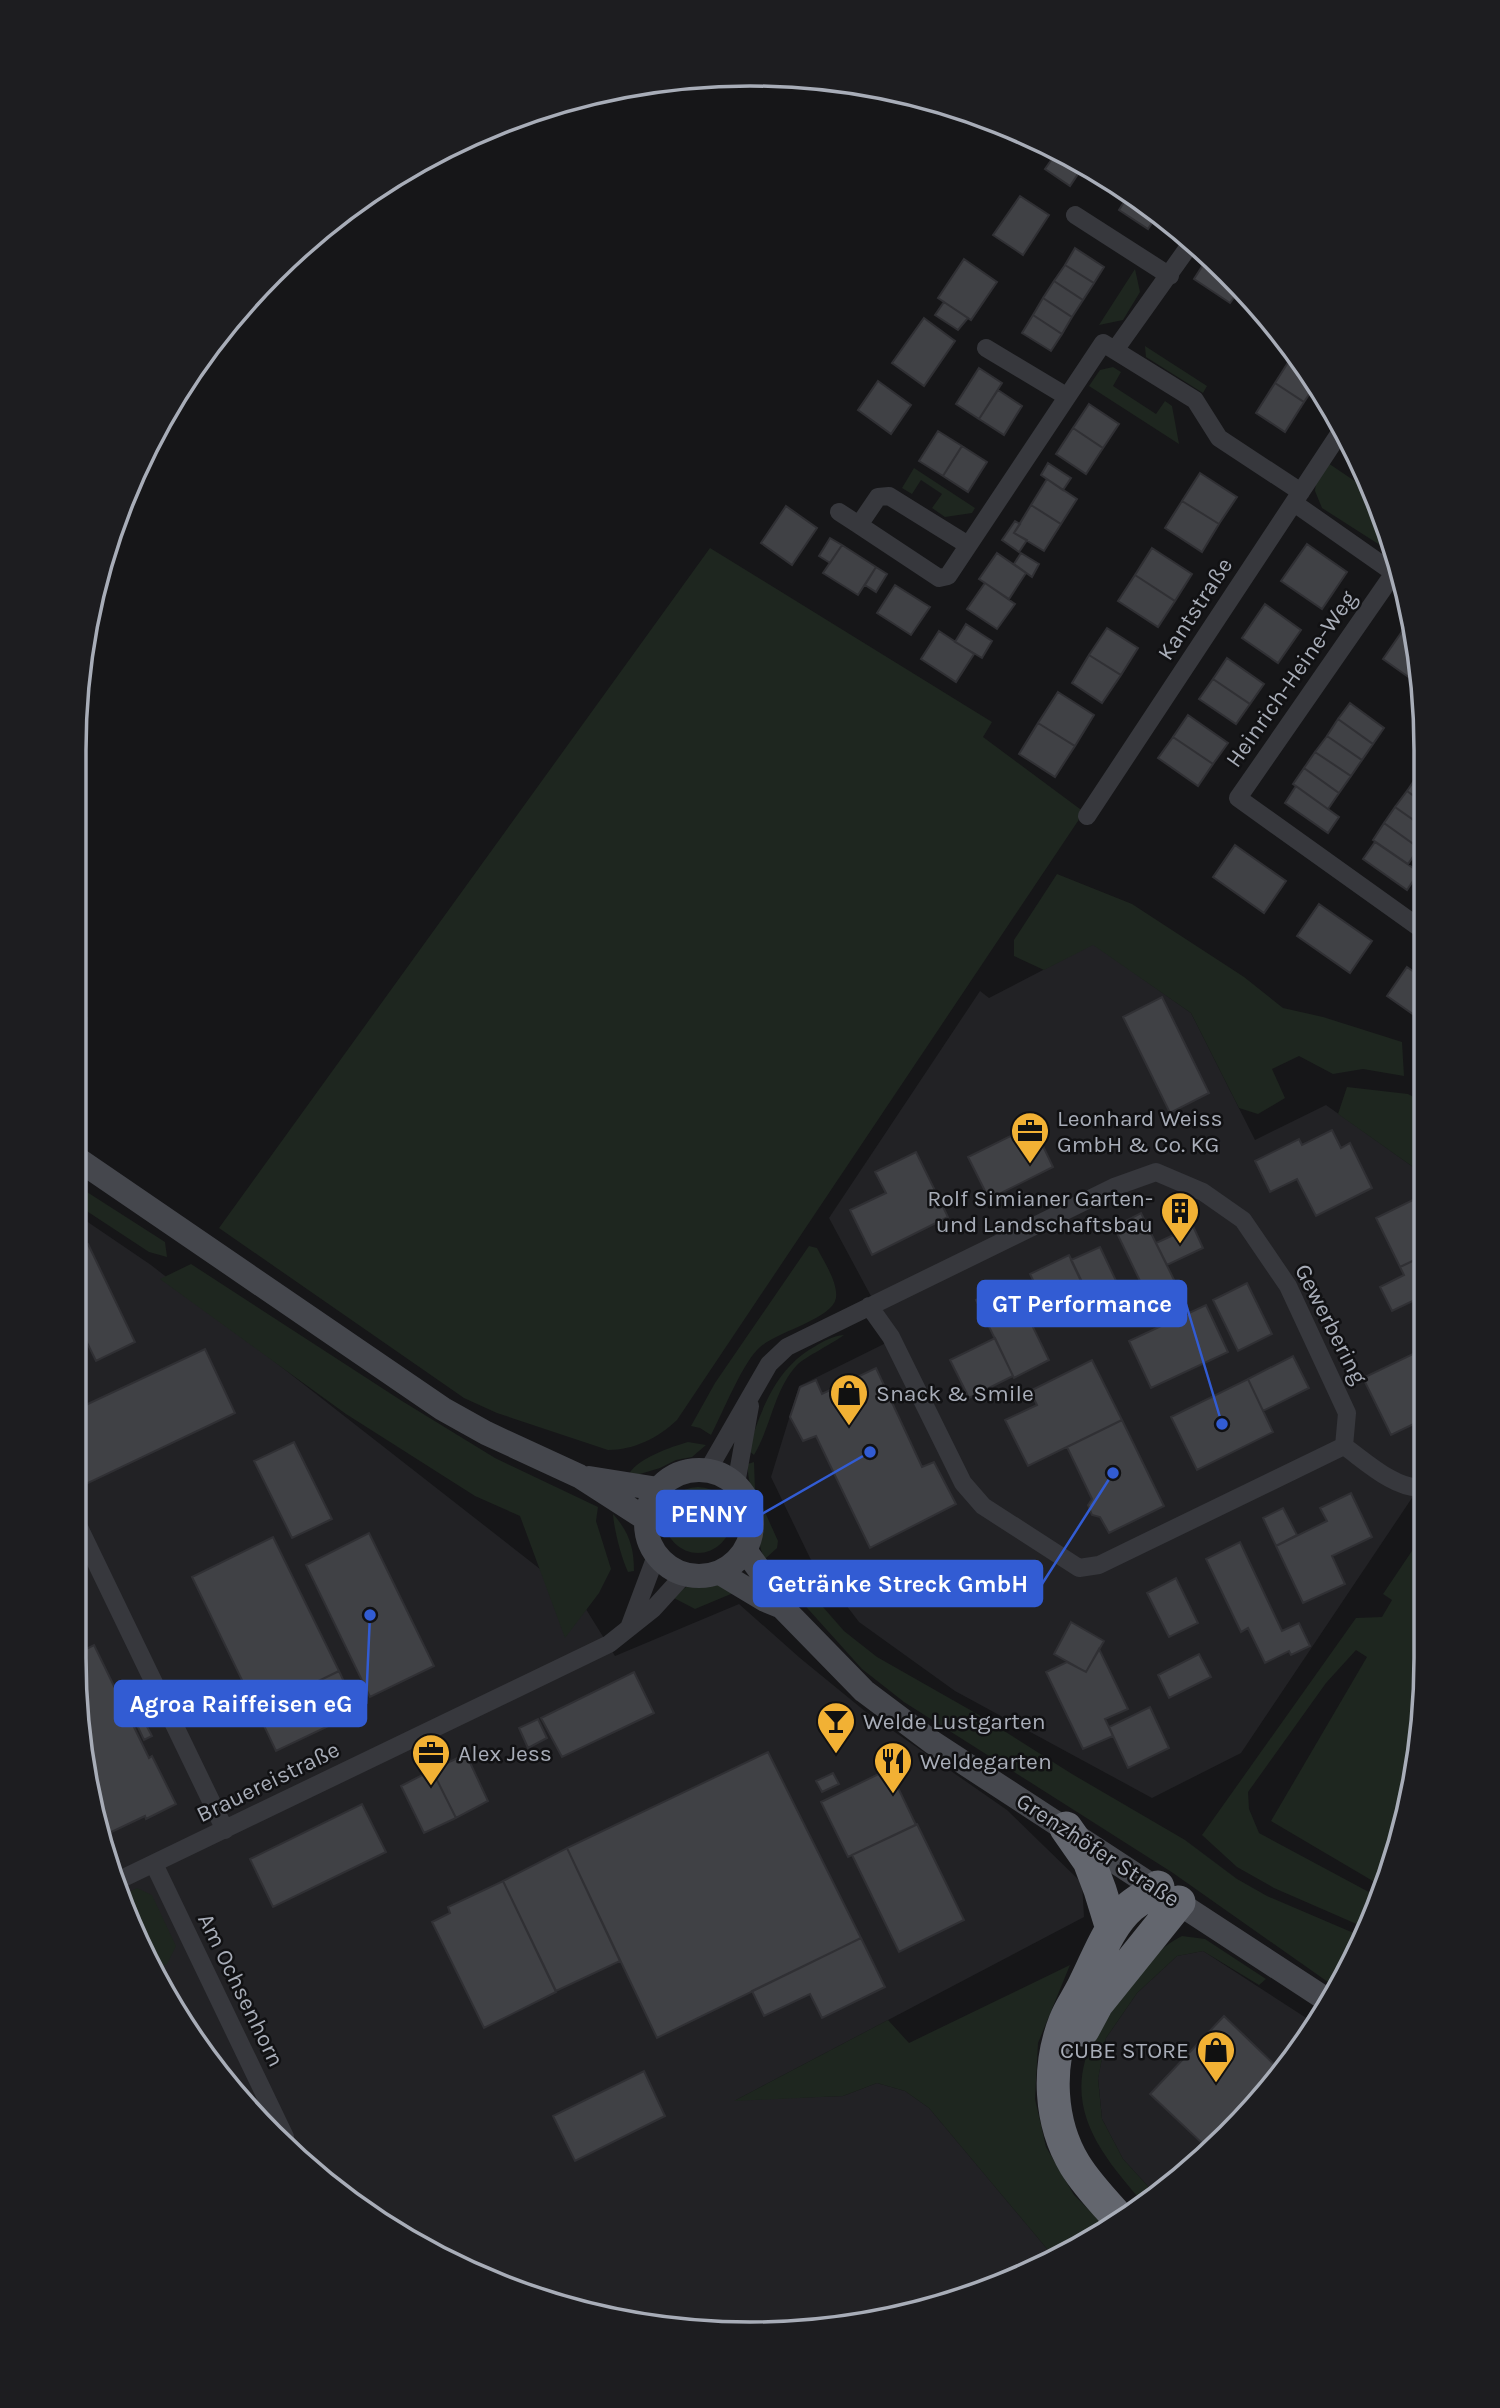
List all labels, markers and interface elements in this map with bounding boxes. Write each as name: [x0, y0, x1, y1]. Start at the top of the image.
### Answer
street label: Kantstraße: [1152, 553, 1238, 665]
street label: Heinrich-Heine-Weg: [1220, 586, 1362, 772]
place label: Leonhard Weiss GmbH & Co. KG: [1057, 1105, 1223, 1158]
office icon: Leonhard Weiss GmbH & Co. KG: [1009, 1110, 1051, 1165]
place label: Rolf Simianer Garten- und Landschaftsbau: [927, 1185, 1153, 1238]
building icon: Rolf Simianer Garten- und Landschaftsbau: [1159, 1190, 1201, 1245]
street label: Gewerbering: [1289, 1260, 1373, 1388]
callout: GT Performance: [978, 1281, 1186, 1326]
text: GT Performance: [992, 1290, 1172, 1318]
shop icon: Snack & Smile: [828, 1372, 870, 1427]
place label: Snack & Smile: [876, 1380, 1034, 1407]
callout: PENNY: [657, 1491, 762, 1536]
text: PENNY: [671, 1500, 747, 1528]
callout: Getränke Streck GmbH: [754, 1561, 1042, 1606]
text: Getränke Streck GmbH: [768, 1570, 1028, 1598]
callout: Agroa Raiffeisen eG: [115, 1681, 366, 1726]
text: Agroa Raiffeisen eG: [129, 1690, 353, 1718]
bar icon: Welde Lustgarten: [815, 1700, 857, 1755]
place label: Welde Lustgarten: [863, 1708, 1046, 1735]
office icon: Alex Jess: [410, 1732, 452, 1787]
street label: Brauereistraße: [192, 1736, 344, 1828]
place label: Alex Jess: [458, 1740, 552, 1767]
restaurant icon: Weldegarten: [872, 1740, 914, 1795]
place label: Weldegarten: [920, 1748, 1052, 1775]
street label: Grenzhöfer Straße: [1011, 1787, 1185, 1913]
street label: Am Ochsenhorn: [192, 1909, 290, 2071]
shop icon: CUBE STORE: [1195, 2029, 1237, 2084]
place label: CUBE STORE: [1060, 2037, 1189, 2064]

